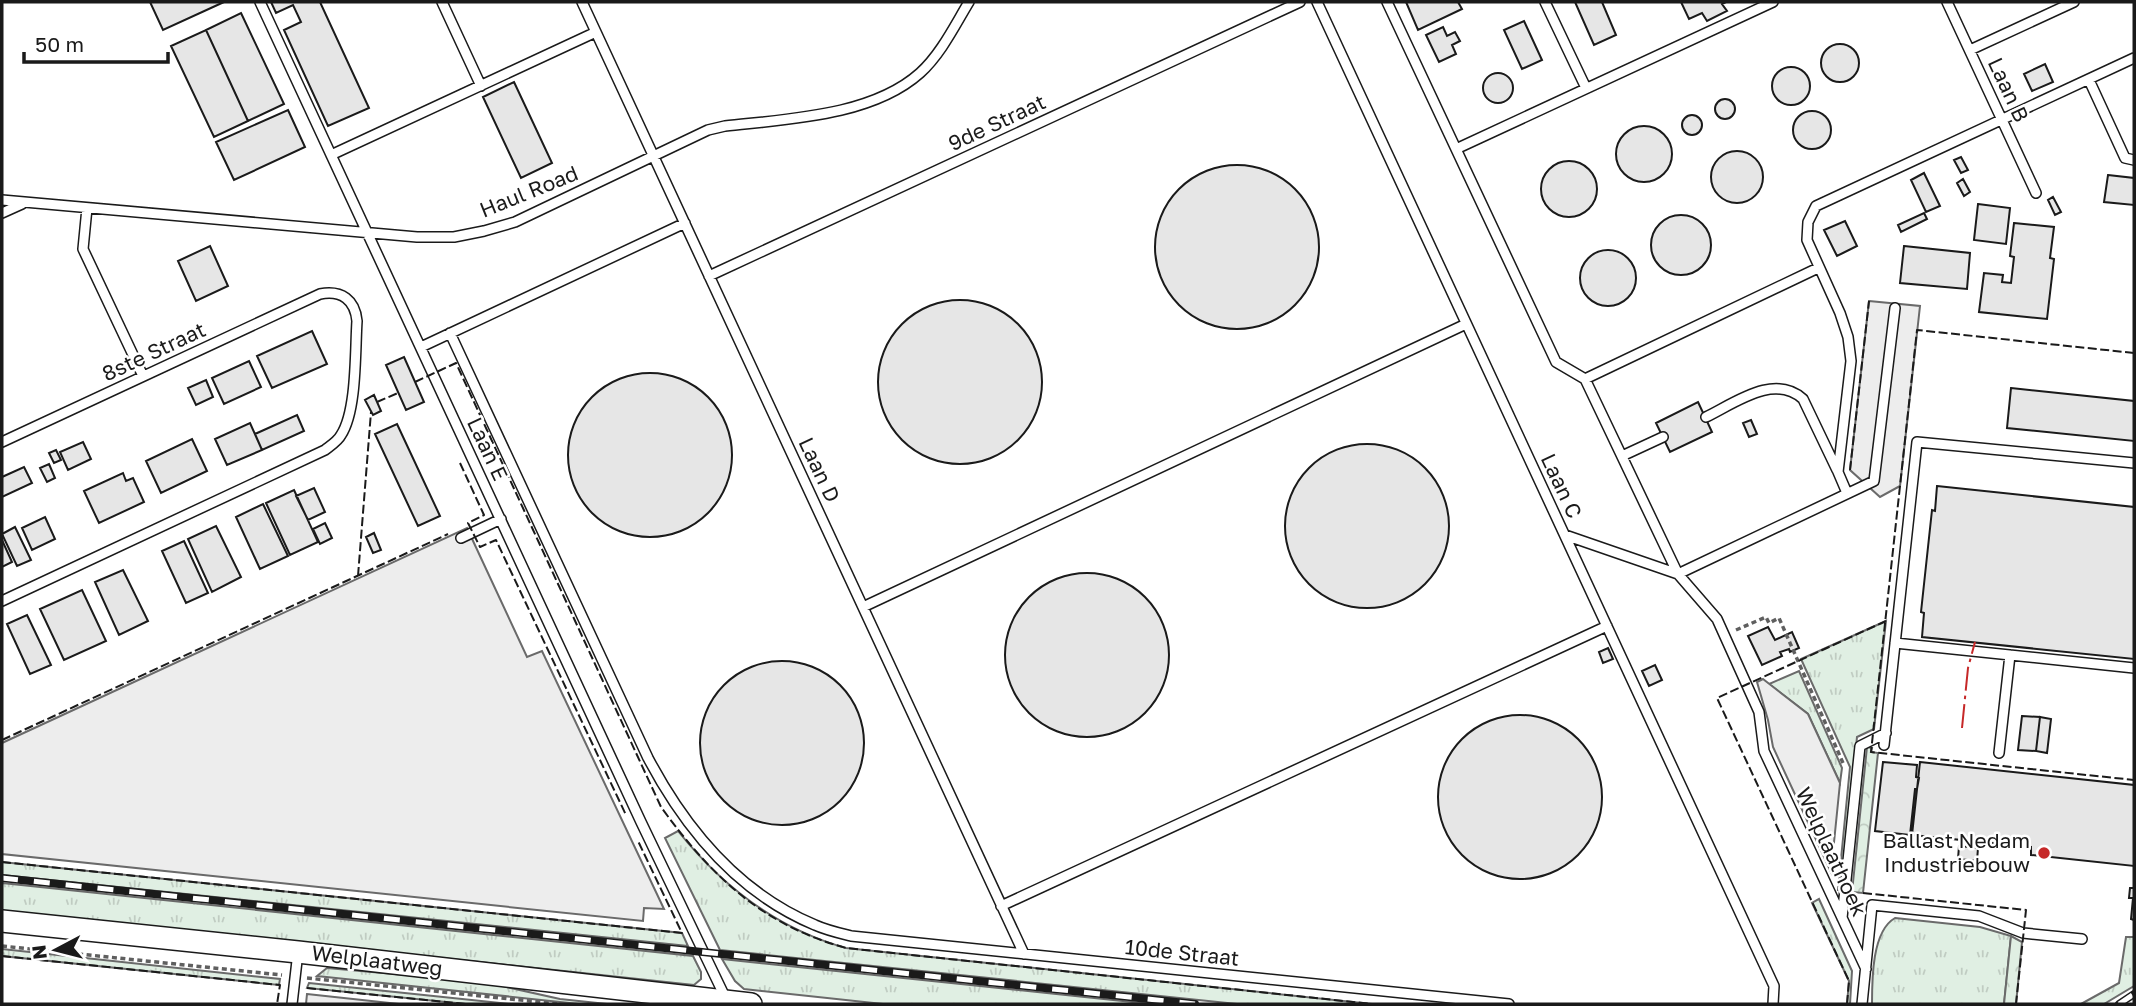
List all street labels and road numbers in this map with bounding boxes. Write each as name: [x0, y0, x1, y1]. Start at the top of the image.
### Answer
street label: Laan B: [1983, 53, 2035, 126]
street label: 9de Straat: [944, 88, 1049, 156]
street label: Haul Road: [476, 160, 582, 223]
street label: 8ste Straat: [98, 316, 209, 386]
street label: Laan E: [462, 413, 514, 484]
street label: Laan D: [794, 433, 846, 506]
street label: Laan C: [1536, 449, 1588, 522]
street label: Welplaathoek: [1791, 783, 1873, 920]
street label: 10de Straat: [1124, 933, 1241, 971]
street label: Welplaatweg: [310, 939, 444, 981]

